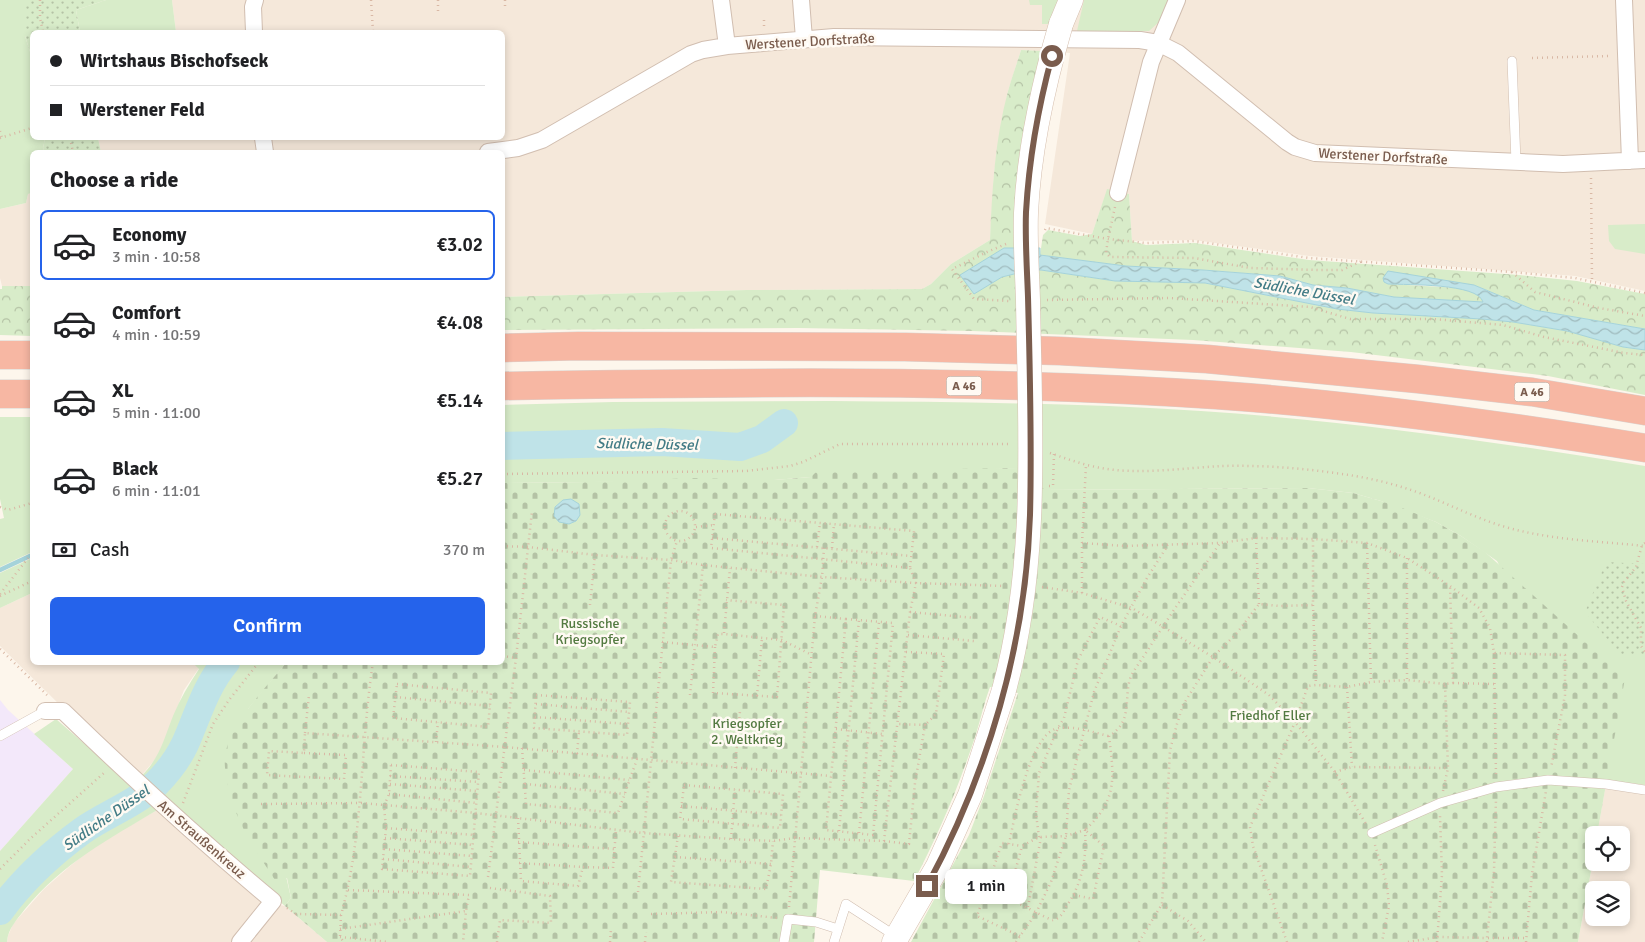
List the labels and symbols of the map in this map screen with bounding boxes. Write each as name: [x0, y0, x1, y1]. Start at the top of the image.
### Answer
street label: Werstener Dorfstraße: [745, 30, 875, 53]
route start: [1041, 45, 1063, 67]
street label: Werstener Dorfstraße: [1318, 145, 1448, 168]
water label: Südliche Düssel: [1252, 273, 1357, 309]
road number: A 46: [946, 376, 982, 396]
road number: A 46: [1514, 382, 1550, 402]
water label: Südliche Düssel: [596, 434, 700, 454]
park label: Russische Kriegsopfer: [555, 615, 626, 648]
park label: Friedhof Eller: [1229, 707, 1311, 724]
park label: Kriegsopfer 2. Weltkrieg: [711, 715, 783, 748]
water label: Südliche Düssel: [59, 780, 154, 855]
street label: Am Straußenkreuz: [154, 796, 249, 882]
callout: 1 min: [944, 868, 1027, 904]
route end: [916, 875, 938, 897]

